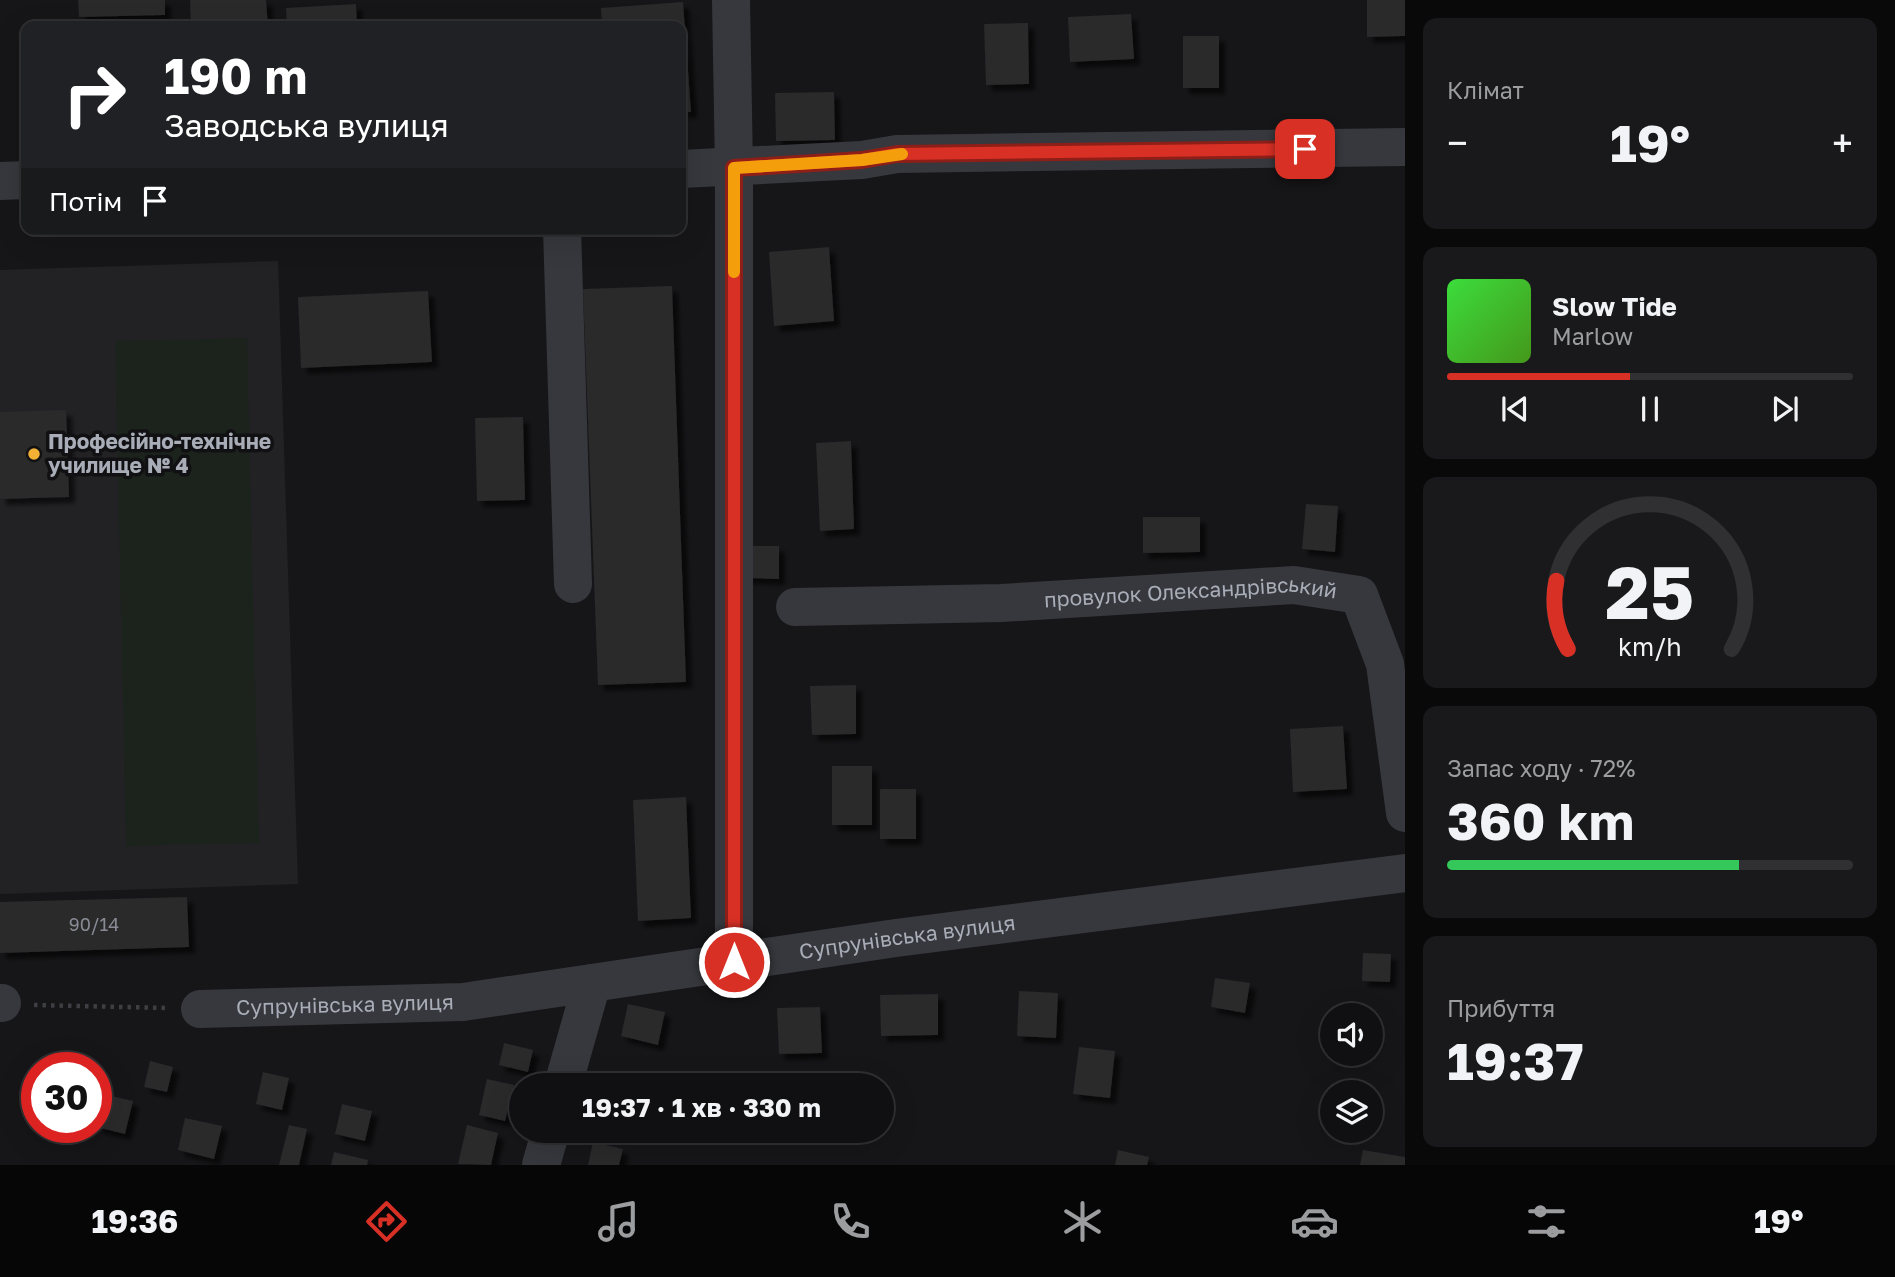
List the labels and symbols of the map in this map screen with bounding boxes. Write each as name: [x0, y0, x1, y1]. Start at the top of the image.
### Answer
pin: [1275, 119, 1335, 179]
place label: Професійно-технічне училище № 4: [48, 428, 271, 478]
marker: Професійно-технічне училище № 4: [26, 446, 42, 462]
street label: провулок Олександрівський: [1043, 570, 1339, 612]
street label: Супрунівська вулиця: [797, 909, 1017, 964]
house number: 90/14: [69, 913, 119, 935]
position arrow: [697, 925, 771, 999]
street label: Супрунівська вулиця: [236, 988, 454, 1020]
speed limit sign: 30: [21, 1052, 112, 1143]

